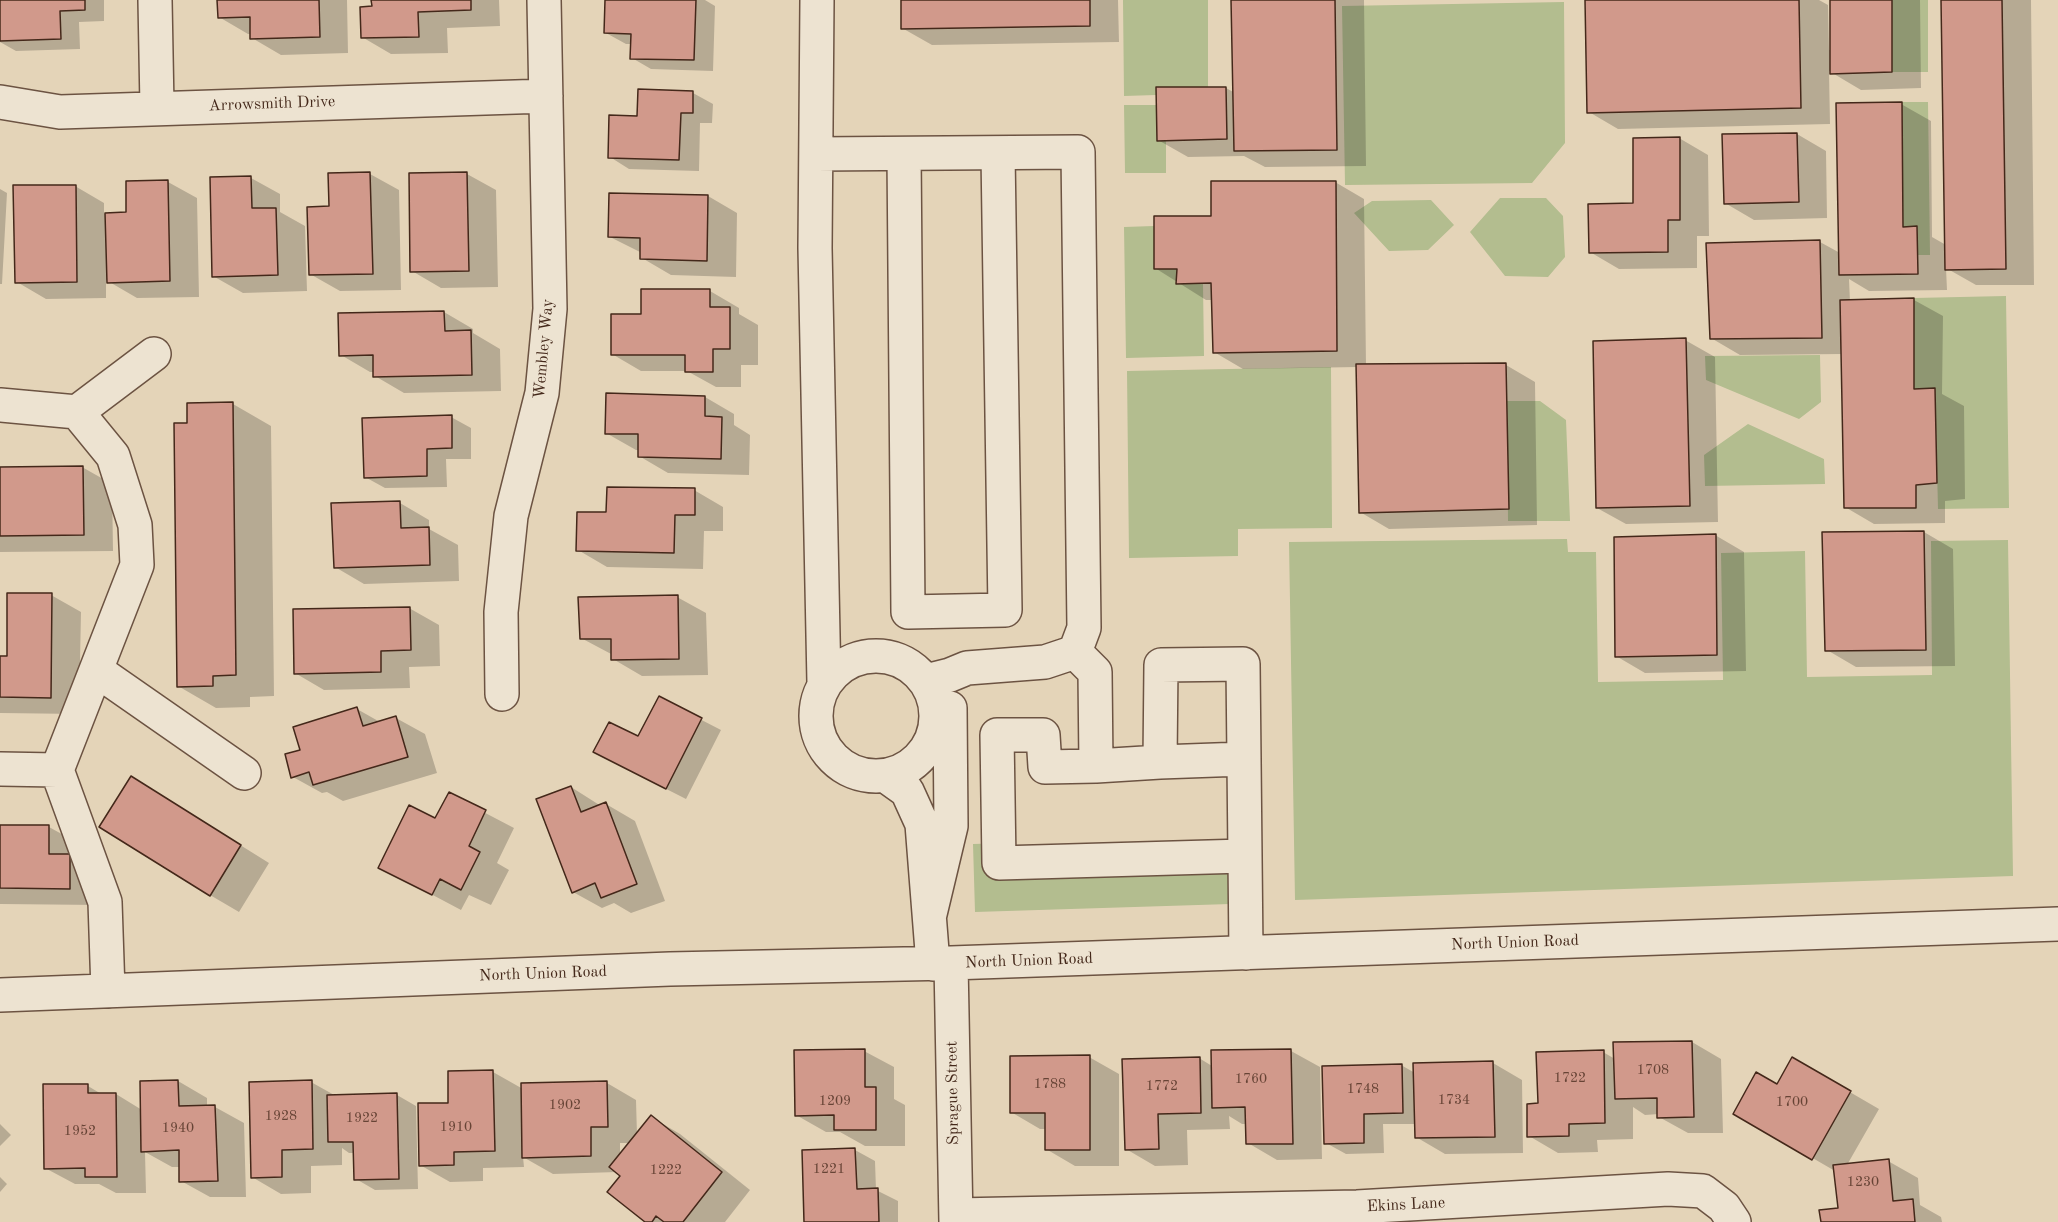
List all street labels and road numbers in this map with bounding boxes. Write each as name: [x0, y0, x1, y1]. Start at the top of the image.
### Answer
street label: Arrowsmith Drive: [208, 92, 336, 116]
street label: Wembley Way: [530, 298, 558, 400]
street label: North Union Road: [1451, 931, 1579, 955]
street label: North Union Road: [965, 949, 1093, 973]
street label: North Union Road: [479, 962, 607, 986]
street label: Sprague Street: [942, 1041, 964, 1145]
street label: Ekins Lane: [1366, 1193, 1446, 1217]

